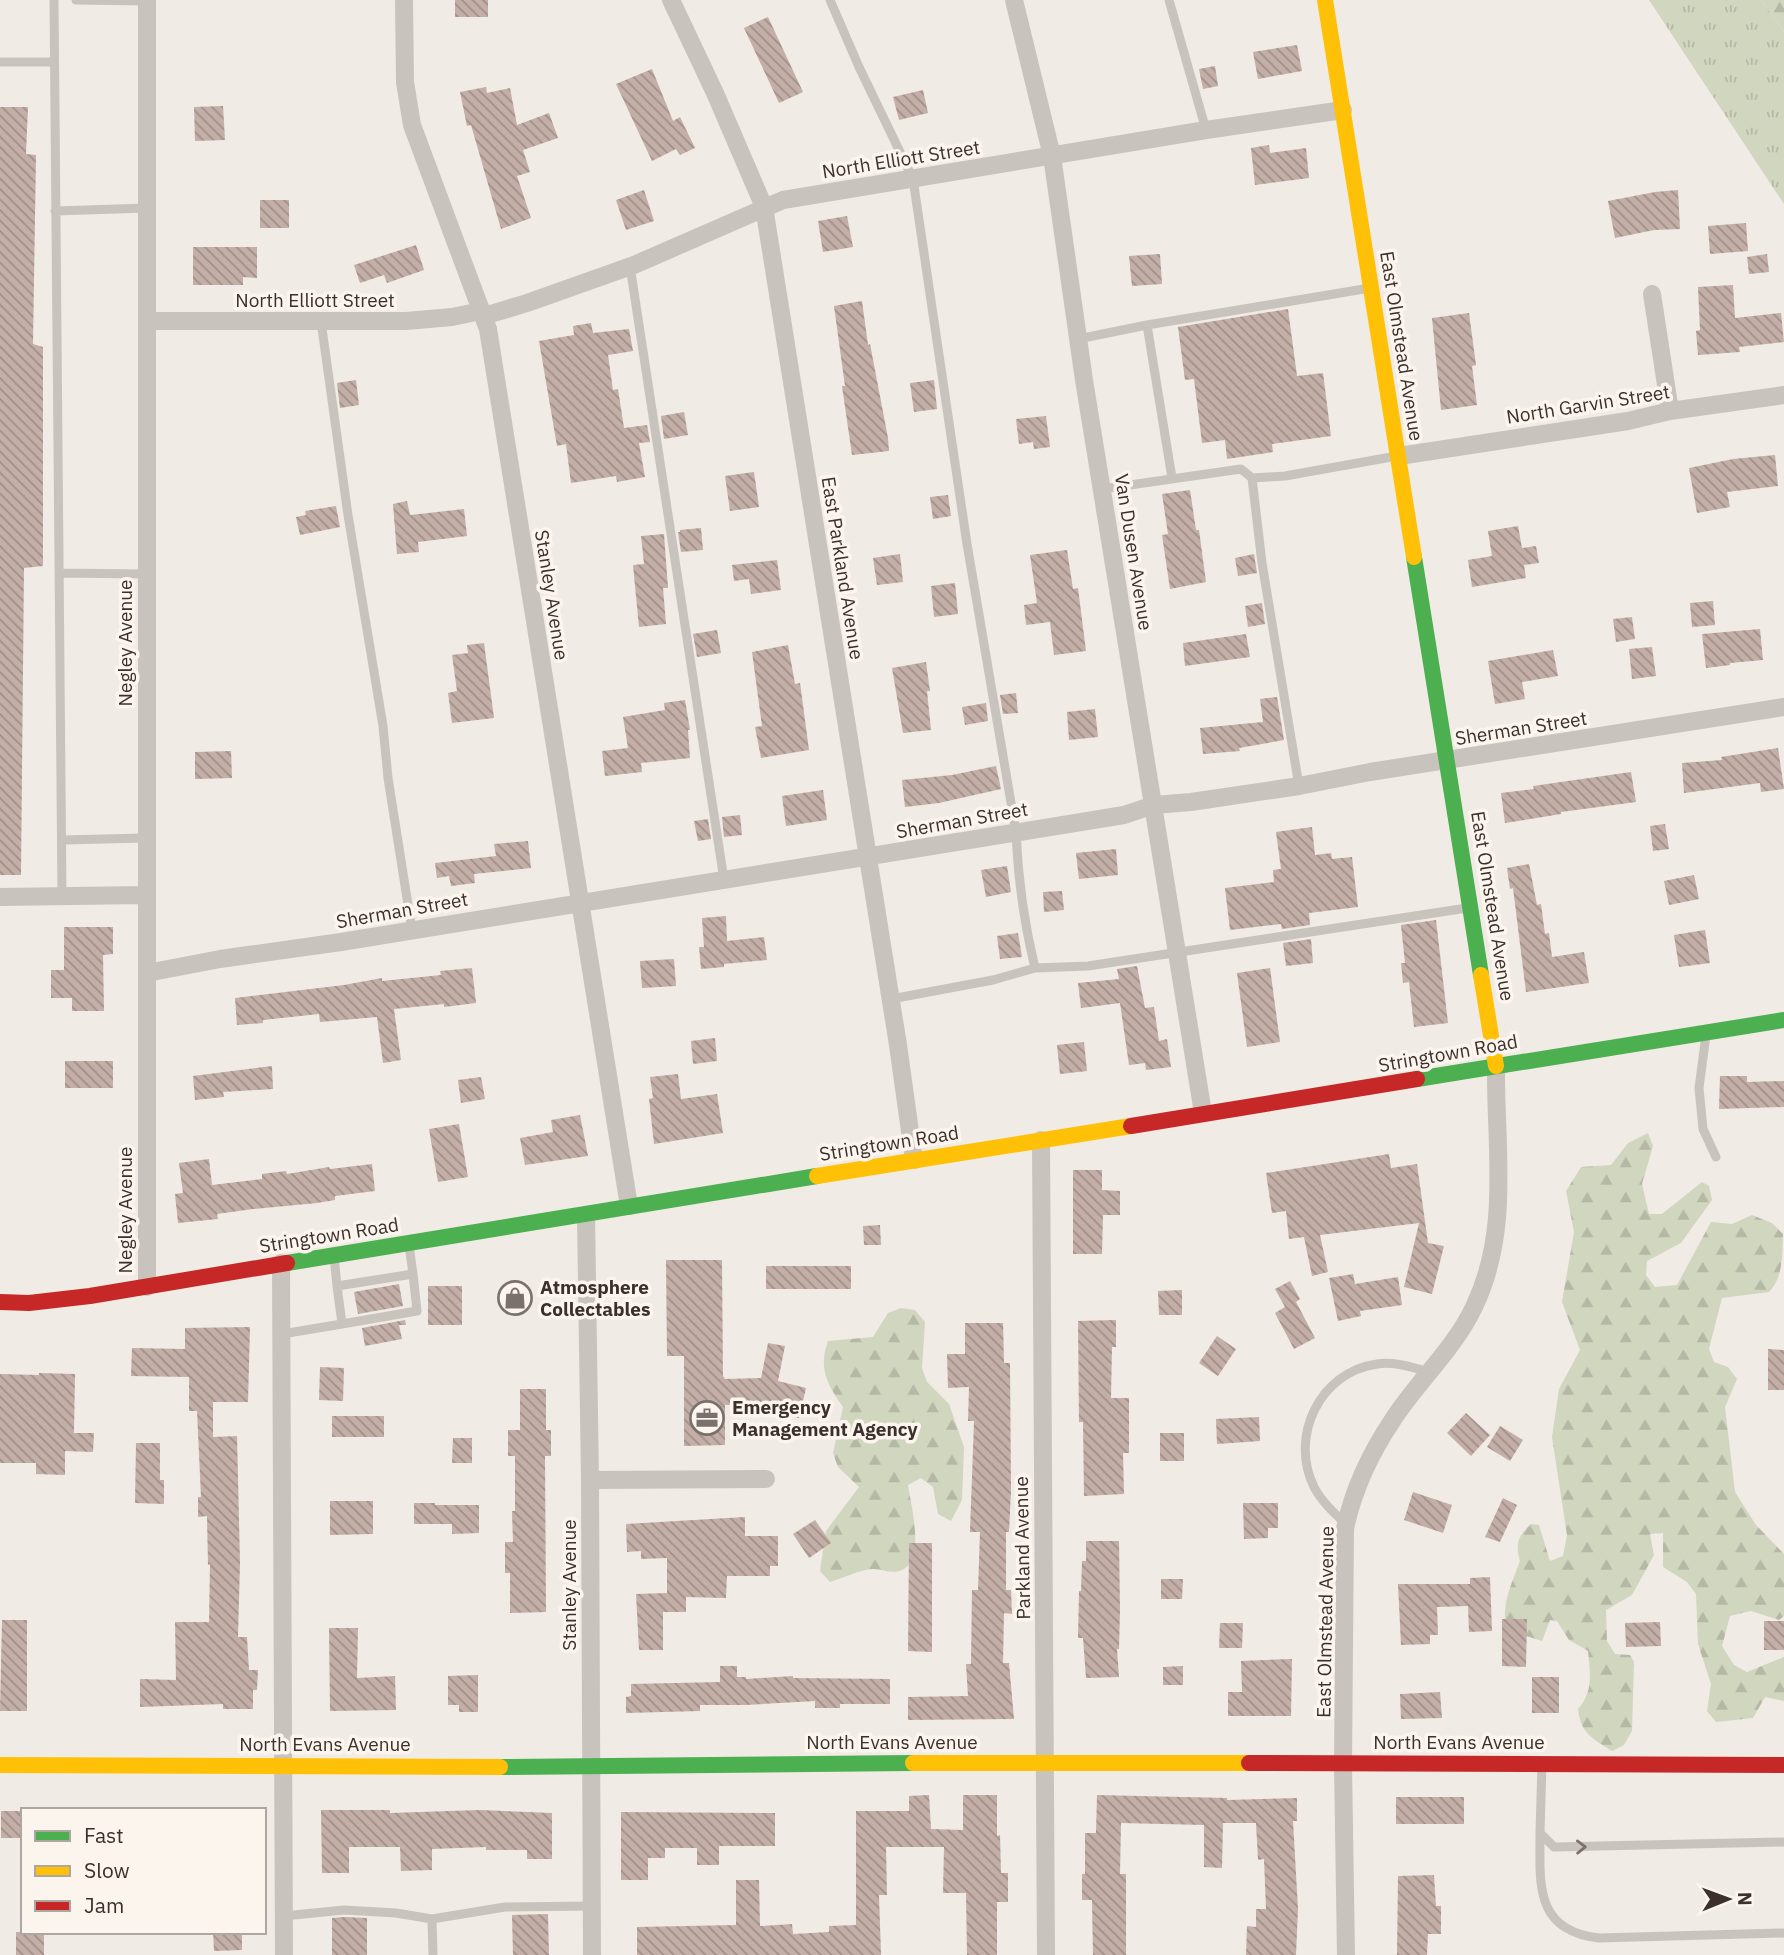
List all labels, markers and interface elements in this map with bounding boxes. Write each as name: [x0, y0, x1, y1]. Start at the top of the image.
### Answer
street label: North Elliott Street: [820, 135, 982, 183]
street label: East Olmstead Avenue: [1375, 249, 1429, 443]
street label: North Elliott Street: [235, 288, 395, 312]
street label: North Garvin Street: [1505, 379, 1671, 429]
street label: Van Dusen Avenue: [1110, 472, 1158, 632]
street label: East Parkland Avenue: [817, 475, 869, 661]
street label: Stanley Avenue: [530, 528, 574, 662]
street label: Negley Avenue: [113, 580, 137, 706]
street label: Sherman Street: [1453, 706, 1589, 750]
street label: Sherman Street: [894, 797, 1030, 843]
street label: East Olmstead Avenue: [1466, 809, 1520, 1003]
street label: Sherman Street: [334, 887, 470, 933]
street label: Stringtown Road: [1377, 1029, 1519, 1077]
street label: Stringtown Road: [818, 1120, 960, 1166]
street label: Negley Avenue: [113, 1147, 137, 1273]
street label: Stringtown Road: [258, 1212, 400, 1258]
place label: Atmosphere Collectables: [540, 1275, 651, 1321]
shop icon: Atmosphere Collectables: [496, 1279, 534, 1317]
place label: Emergency Management Agency: [732, 1395, 919, 1441]
office icon: Emergency Management Agency: [688, 1399, 726, 1437]
street label: Parkland Avenue: [1009, 1476, 1035, 1620]
street label: Stanley Avenue: [557, 1519, 581, 1651]
street label: East Olmstead Avenue: [1311, 1526, 1339, 1718]
street label: North Evans Avenue: [806, 1730, 978, 1754]
street label: North Evans Avenue: [1373, 1730, 1545, 1754]
street label: North Evans Avenue: [239, 1732, 411, 1756]
legend: [21, 1808, 266, 1934]
text: Fast: [84, 1821, 124, 1849]
one-way arrow: [1576, 1839, 1587, 1854]
text: Slow: [84, 1856, 130, 1884]
north arrow: [1693, 1864, 1763, 1934]
text: Jam: [84, 1891, 124, 1919]
text: N: [1733, 1892, 1757, 1906]

